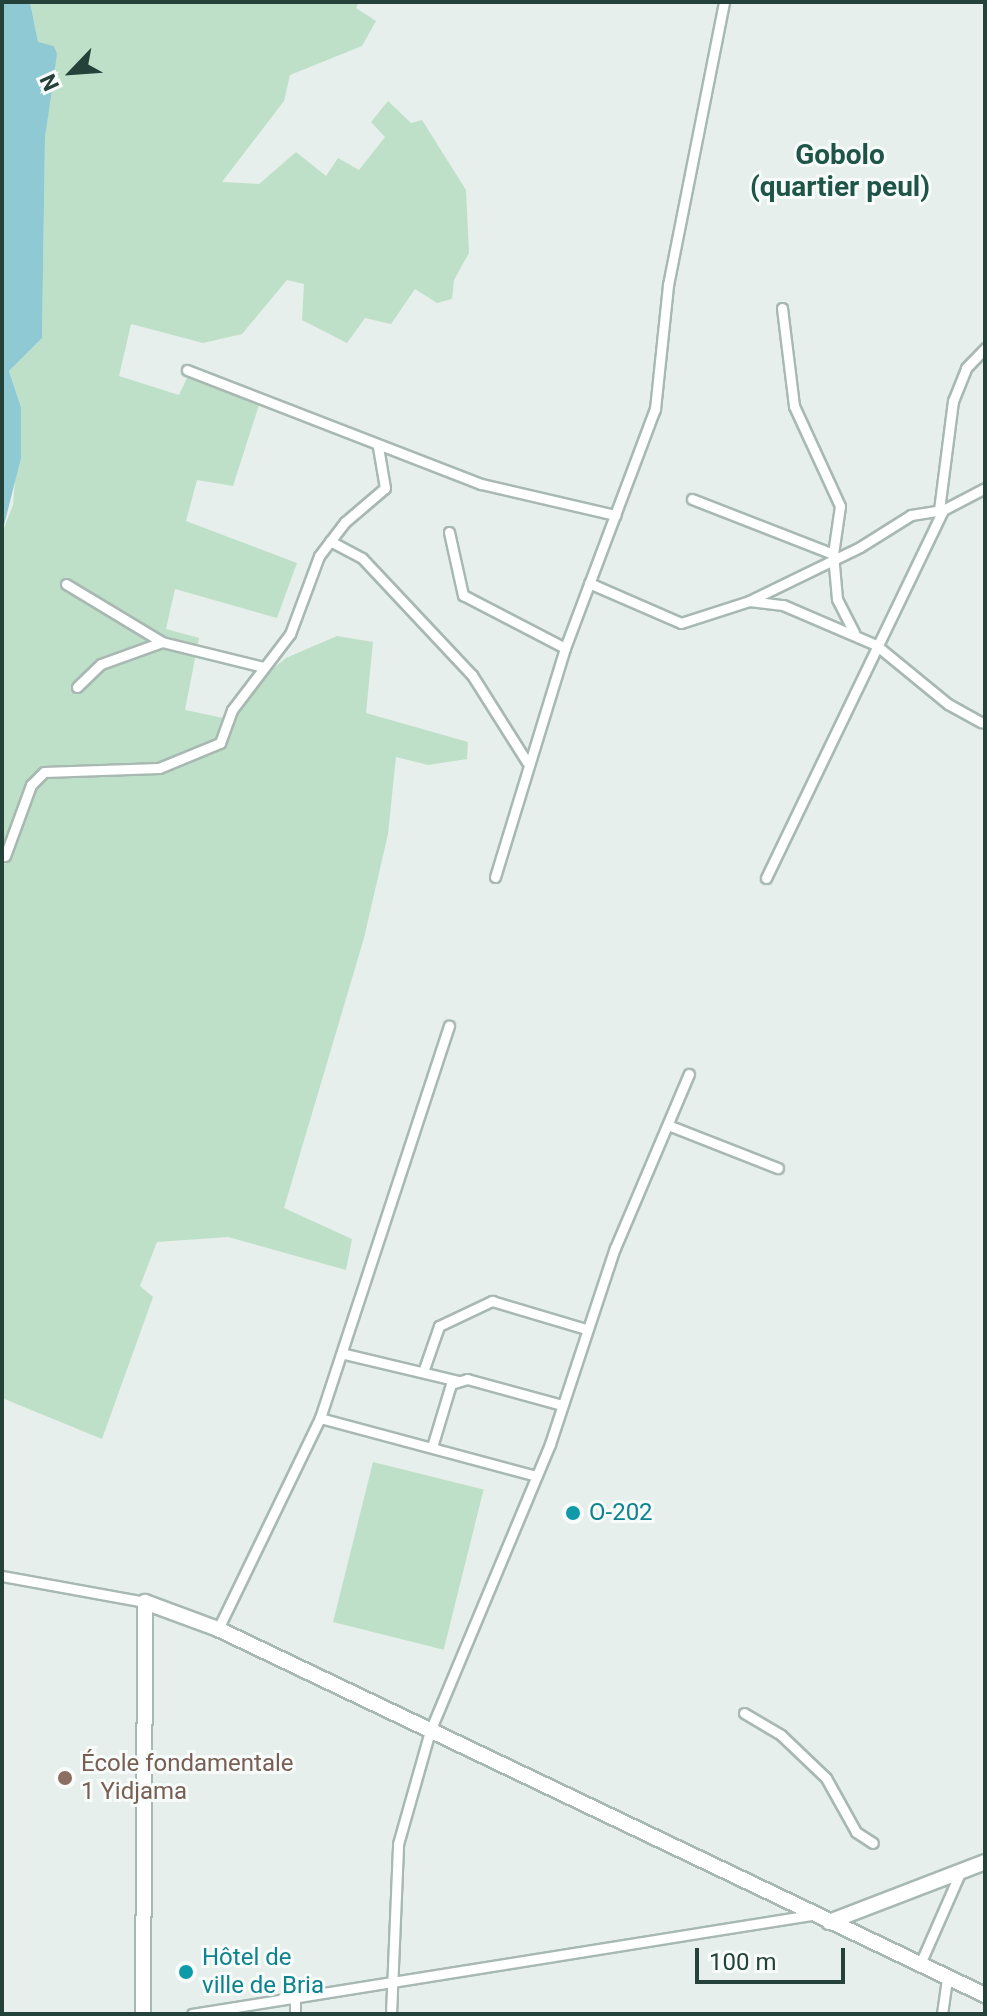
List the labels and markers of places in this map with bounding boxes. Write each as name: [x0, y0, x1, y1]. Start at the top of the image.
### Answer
place label: O-202: [589, 1499, 653, 1527]
marker: O-202: [564, 1504, 582, 1522]
place label: École fondamentale 1 Yidjama: [81, 1750, 294, 1806]
marker: École fondamentale 1 Yidjama: [56, 1769, 74, 1787]
place label: Hôtel de ville de Bria: [202, 1944, 324, 2000]
marker: Hôtel de ville de Bria: [177, 1963, 195, 1981]

